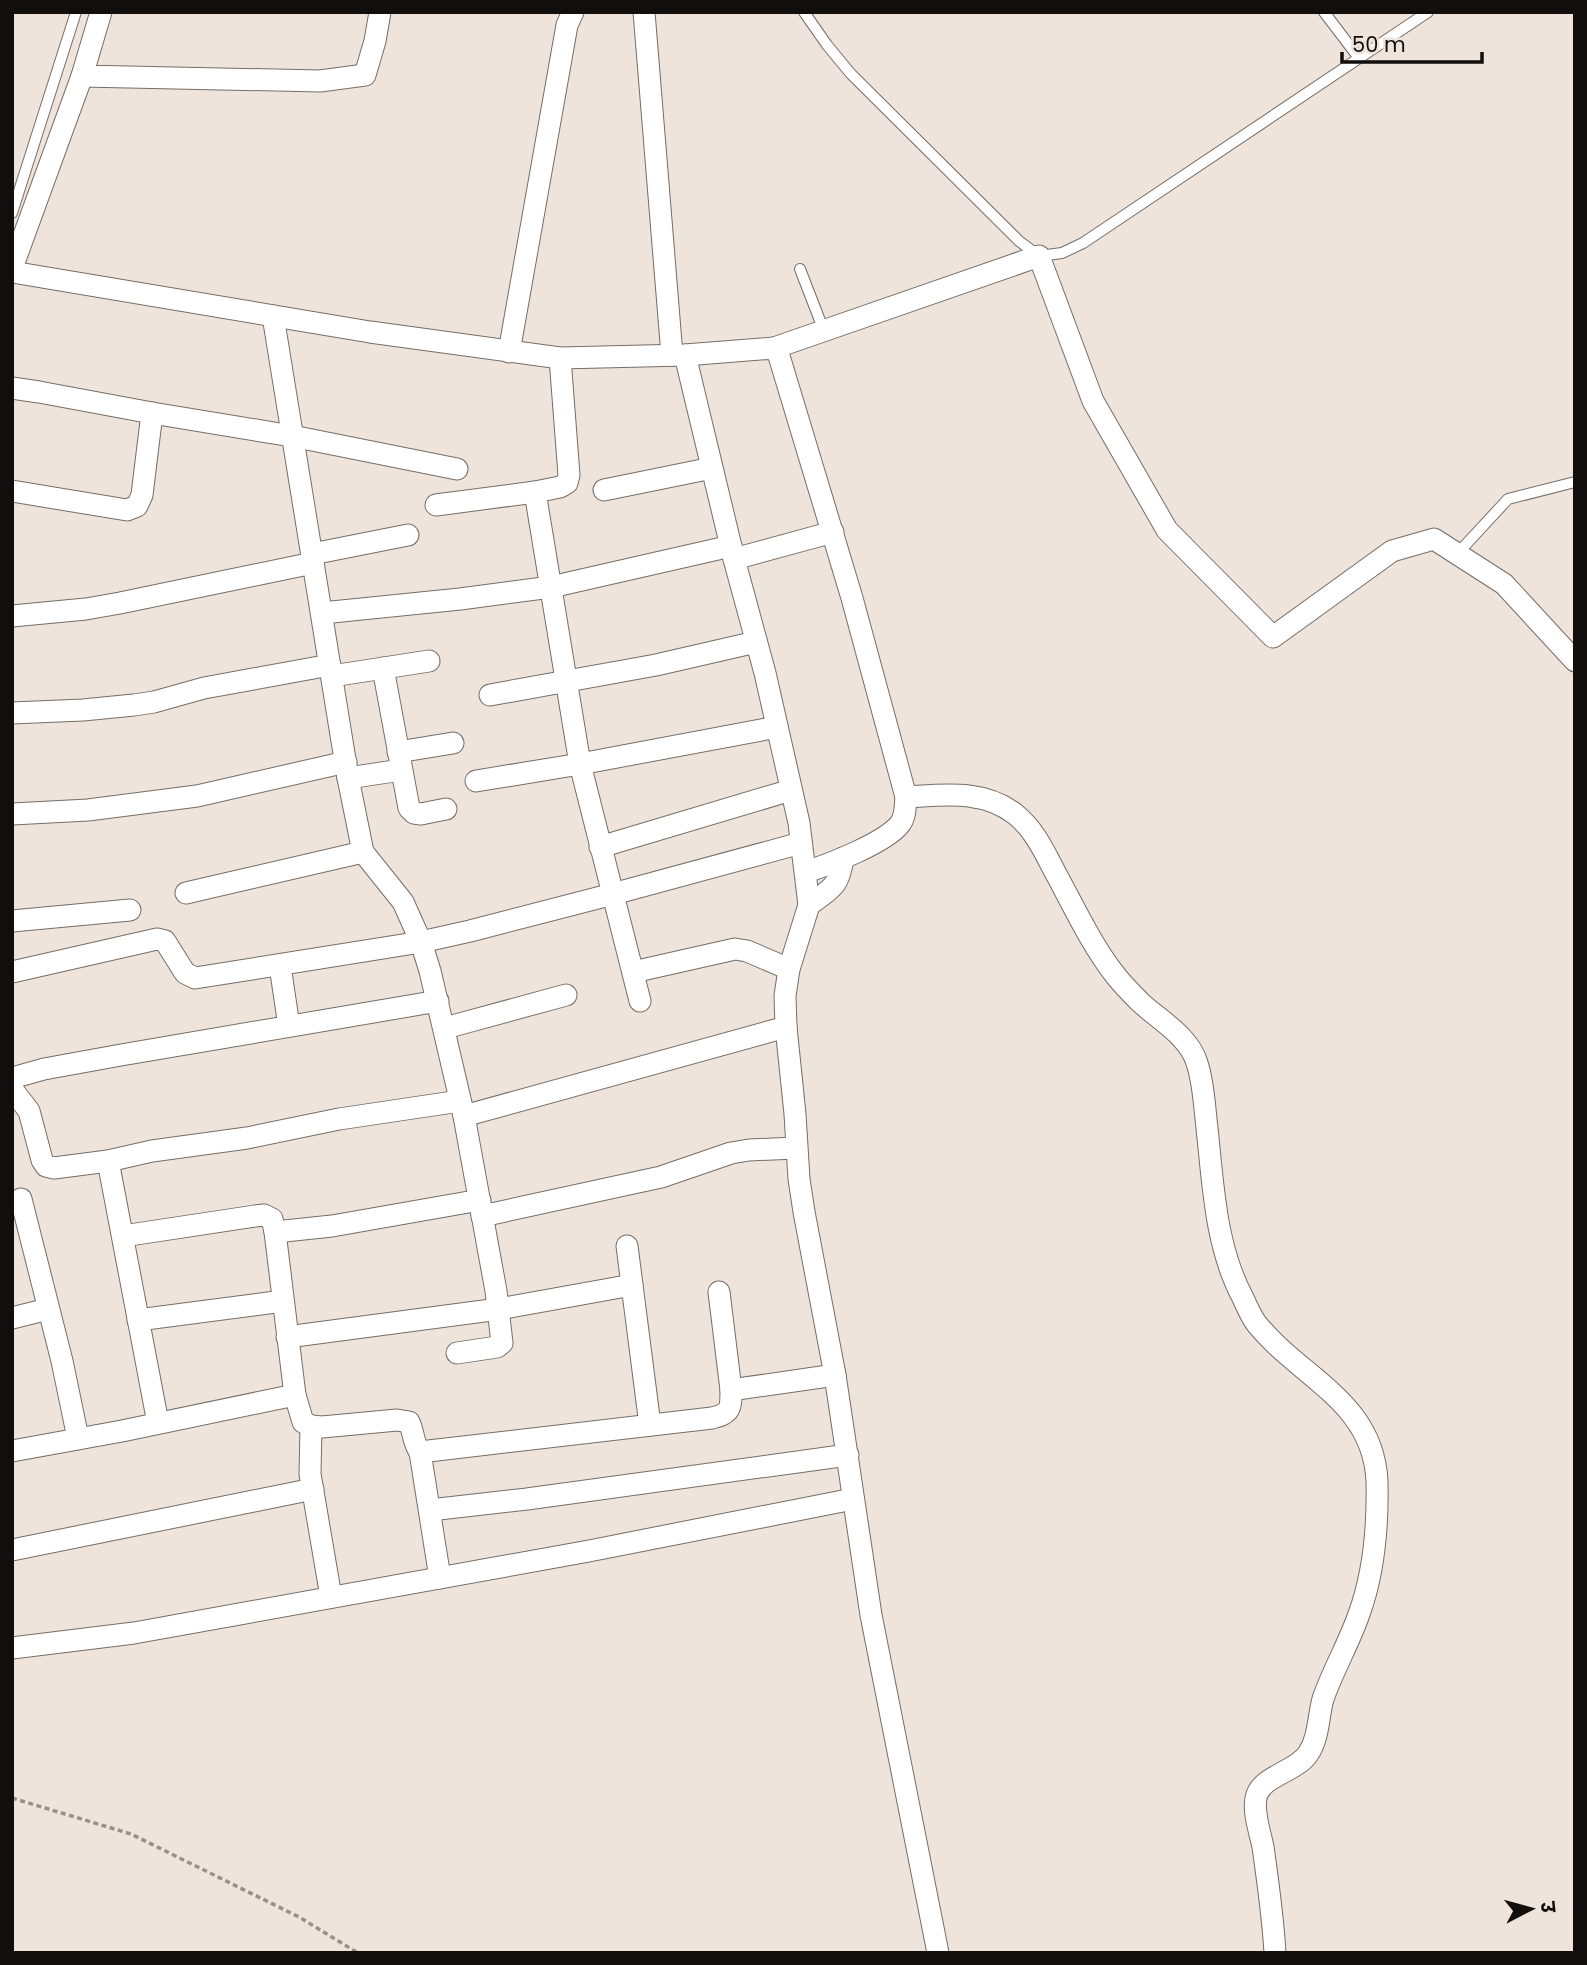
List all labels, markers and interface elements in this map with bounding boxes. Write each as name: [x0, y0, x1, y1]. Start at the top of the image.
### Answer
scale bar: [1342, 21, 1482, 65]
text: 50 m: [1352, 30, 1406, 59]
north arrow: [1496, 1874, 1566, 1944]
text: उ: [1533, 1900, 1562, 1915]

